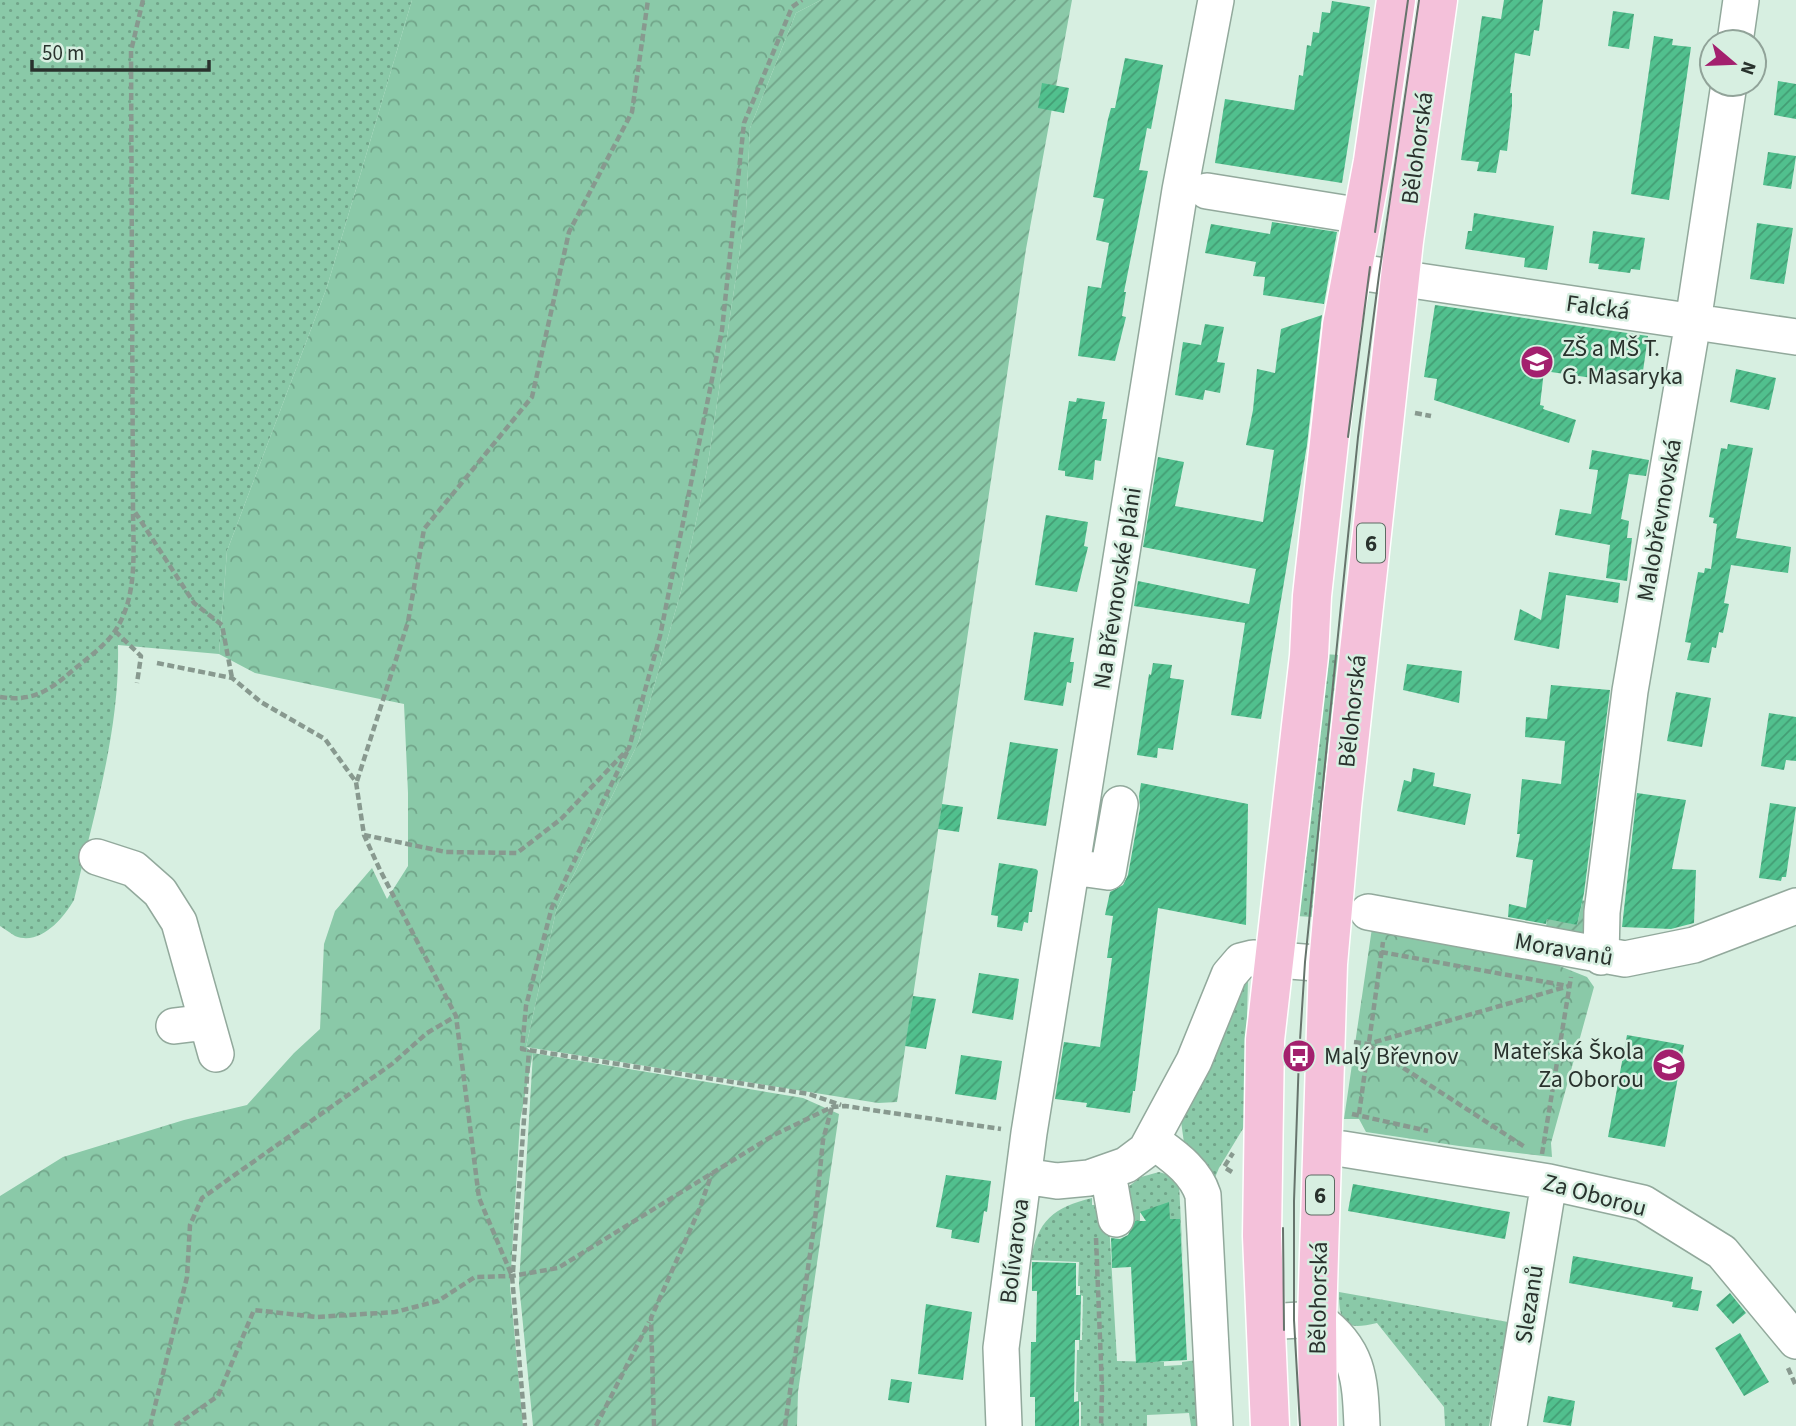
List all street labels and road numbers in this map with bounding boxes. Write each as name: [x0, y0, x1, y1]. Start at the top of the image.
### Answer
street label: Bělohorská: [1392, 90, 1443, 207]
street label: Falcká: [1564, 286, 1632, 329]
street label: Malobřevnovská: [1628, 436, 1691, 604]
street label: Na Břevnovské pláni: [1084, 485, 1151, 692]
road number: 6: [1357, 524, 1385, 562]
street label: Bělohorská: [1329, 653, 1376, 769]
street label: Moravanů: [1512, 924, 1616, 975]
street label: Za Oborou: [1539, 1165, 1651, 1226]
road number: 6: [1306, 1176, 1334, 1214]
street label: Bolívarova: [991, 1196, 1038, 1306]
street label: Bělohorská: [1300, 1241, 1337, 1355]
street label: Slezanů: [1506, 1262, 1553, 1346]

